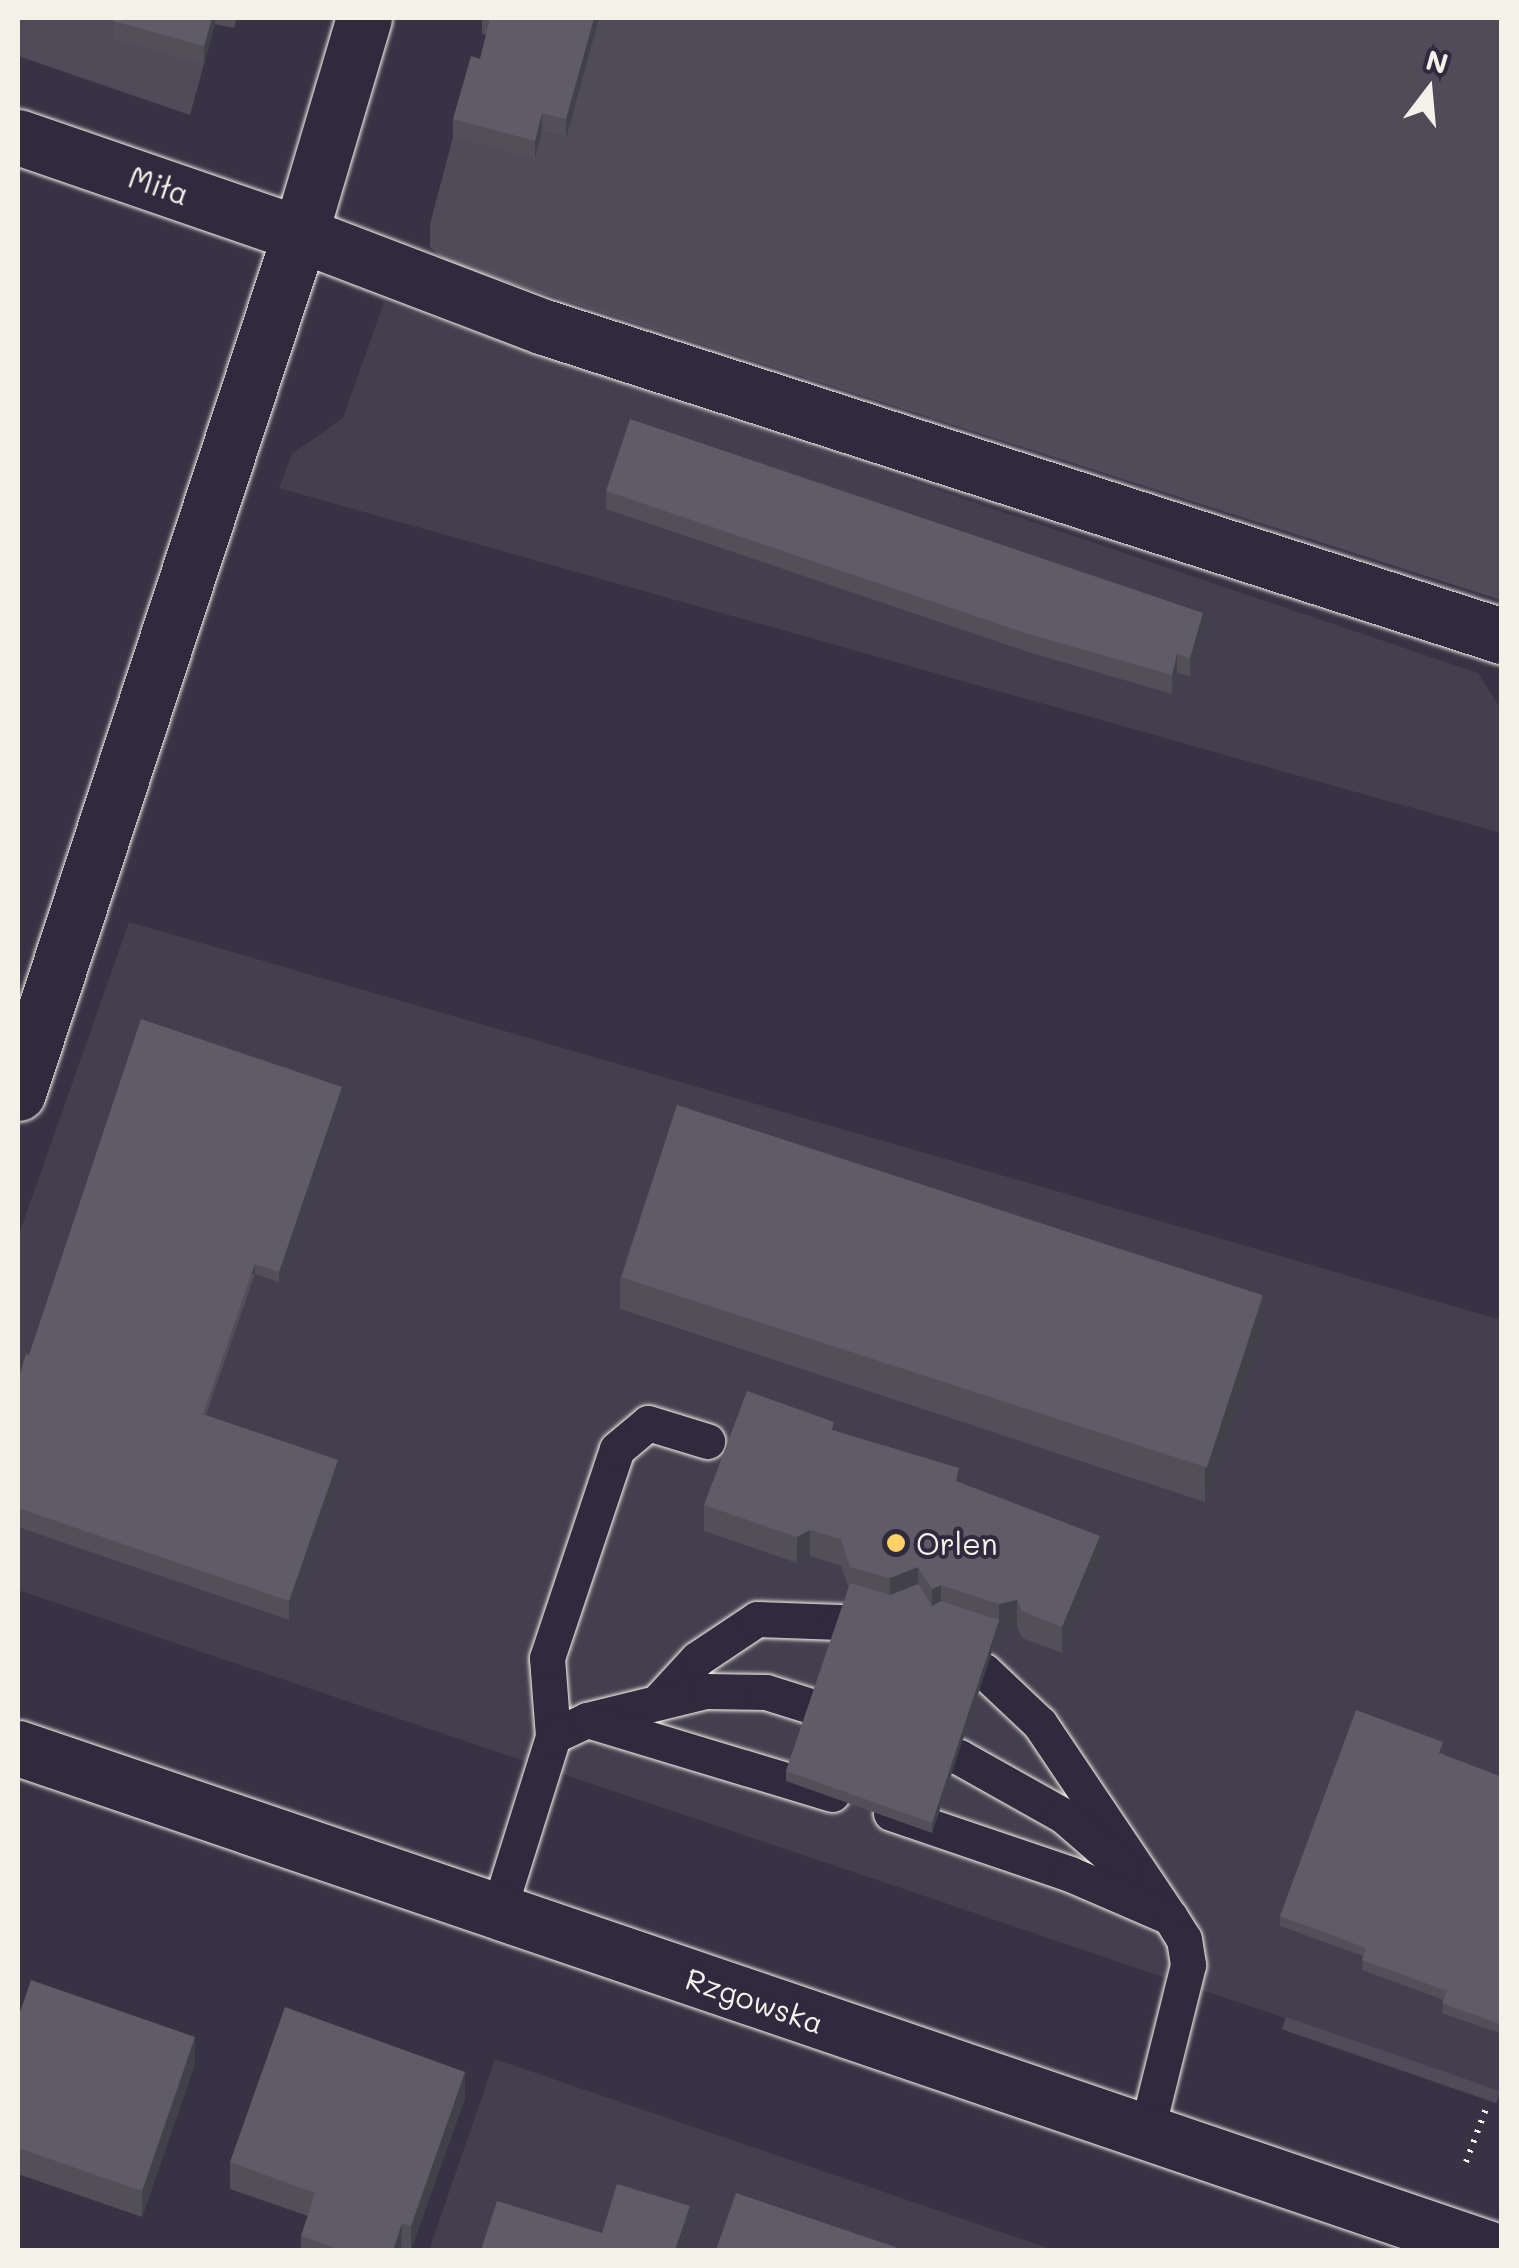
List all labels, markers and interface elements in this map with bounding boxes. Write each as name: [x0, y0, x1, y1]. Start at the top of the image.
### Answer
north arrow: [1379, 40, 1479, 140]
text: N: [1422, 41, 1452, 81]
street label: Miła: [124, 158, 194, 212]
place label: Orlen: [916, 1525, 998, 1561]
marker: Orlen: [885, 1532, 907, 1554]
street label: Rzgowska: [681, 1960, 829, 2040]

